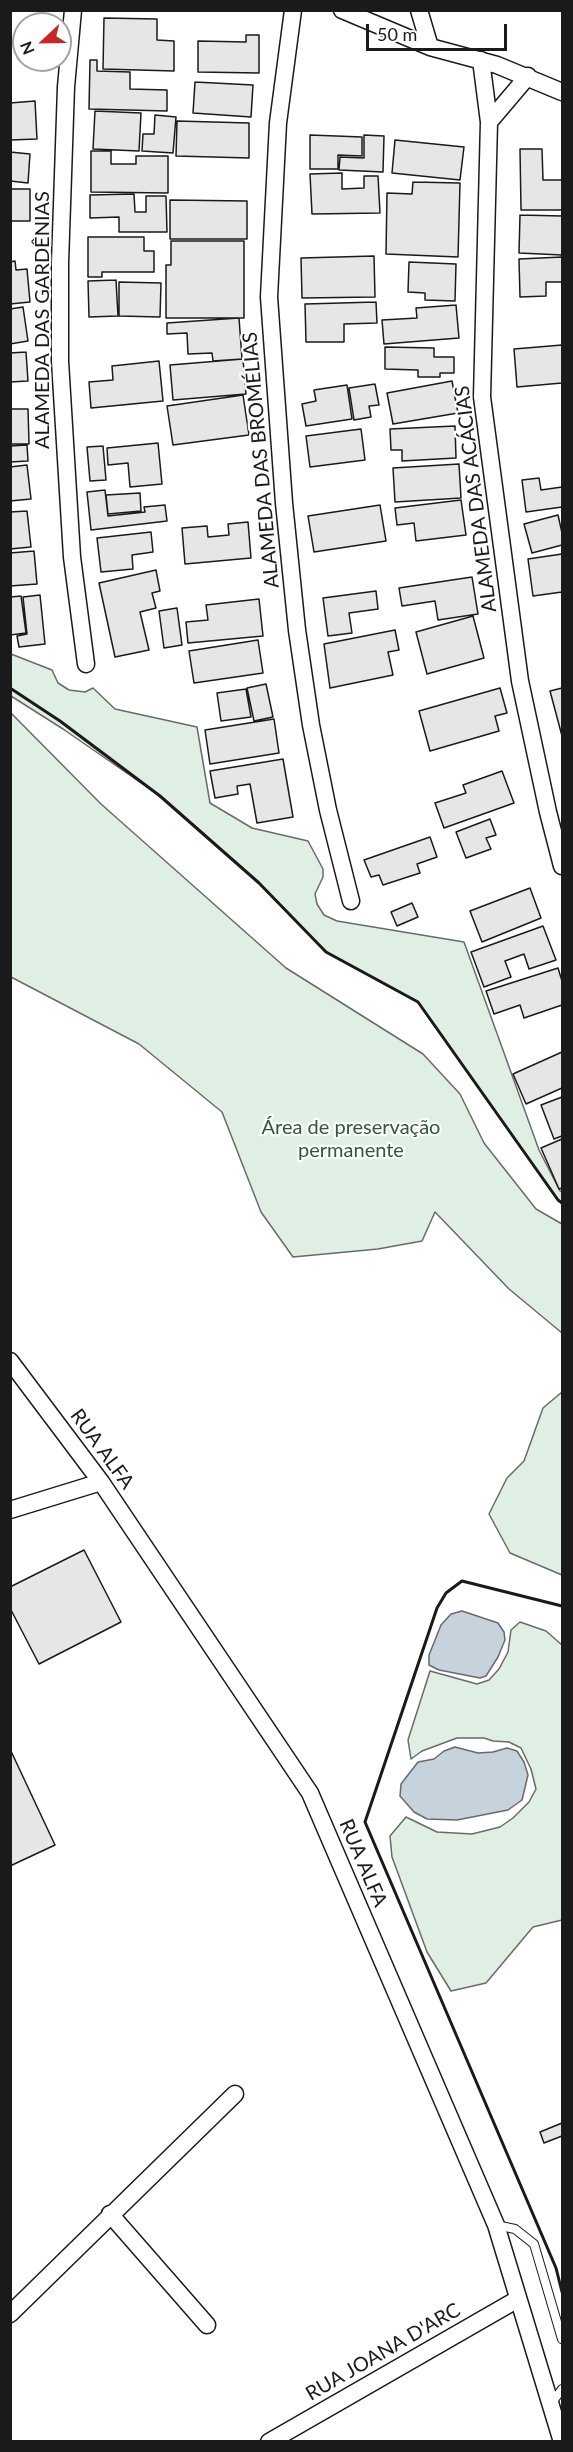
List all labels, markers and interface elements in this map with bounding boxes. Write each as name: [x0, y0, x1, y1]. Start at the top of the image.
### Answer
north arrow: [12, 12, 72, 72]
scale bar: [369, 12, 510, 50]
text: 50 m: [377, 23, 417, 45]
text: N: [16, 39, 38, 57]
street label: ALAMEDA DAS GARDÊNIAS: [31, 191, 55, 449]
street label: ALAMEDA DAS BROMÉLIAS: [238, 331, 284, 589]
street label: ALAMEDA DAS ACÁCIAS: [450, 384, 502, 614]
park label: Área de preservação permanente: [262, 1116, 440, 1163]
street label: RUA ALFA: [65, 1404, 139, 1494]
street label: RUA ALFA: [334, 1816, 392, 1910]
street label: RUA JOANA D'ARC: [301, 2298, 465, 2406]

